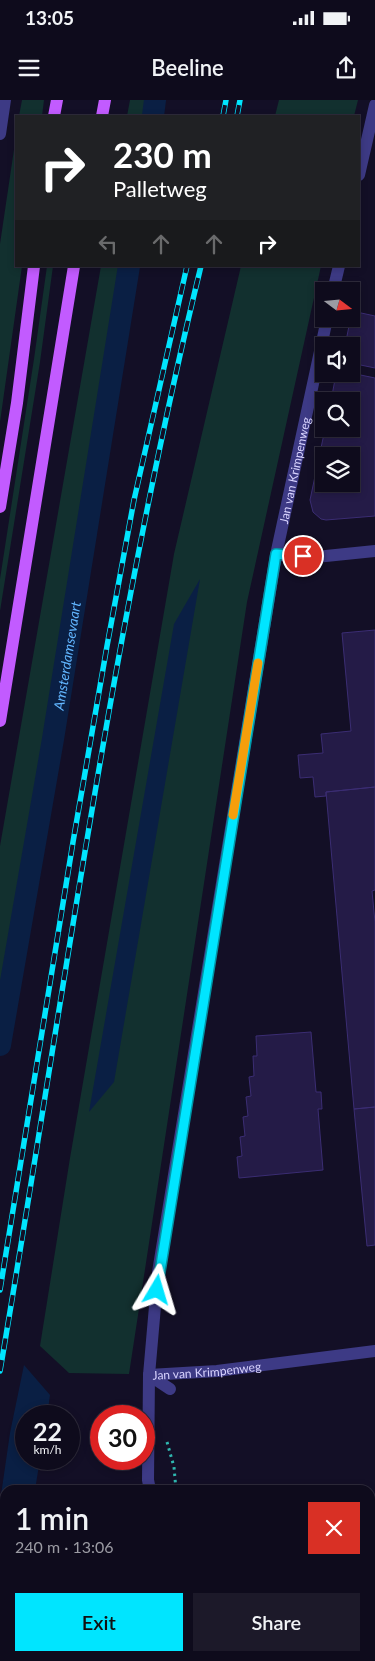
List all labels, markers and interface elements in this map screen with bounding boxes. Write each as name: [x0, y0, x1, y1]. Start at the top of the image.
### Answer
text: 13:05: [25, 6, 74, 29]
icon: menu: [15, 54, 43, 82]
text: Beeline: [151, 54, 224, 81]
icon: share: [332, 54, 360, 82]
text: 230 m: [113, 133, 212, 175]
icon: right: [30, 135, 95, 200]
text: Palletweg: [113, 175, 207, 202]
icon: left: [94, 230, 122, 258]
icon: ahead: [147, 230, 175, 258]
icon: ahead: [200, 230, 228, 258]
icon: right: [253, 230, 281, 258]
north arrow: [315, 282, 360, 328]
map controls: [315, 282, 360, 492]
button: sound: [315, 337, 360, 382]
button: search: [315, 392, 360, 437]
street label: Jan van Krimpenweg: [275, 415, 313, 525]
button: layers: [315, 447, 360, 492]
pin: [282, 535, 324, 577]
icon: arrive: [289, 542, 317, 570]
water label: Amsterdamsevaart: [49, 600, 84, 712]
position arrow: [130, 1263, 182, 1315]
street label: Jan van Krimpenweg: [152, 1358, 262, 1382]
speed limit sign: 30: [90, 1405, 155, 1470]
text: 22: [33, 1416, 62, 1446]
text: km/h: [33, 1442, 62, 1457]
text: 1 min: [15, 1500, 89, 1536]
button: close: [308, 1502, 360, 1554]
text: 240 m · 13:06: [15, 1537, 114, 1556]
button: Exit: [15, 1593, 183, 1651]
button: Share: [193, 1593, 360, 1651]

